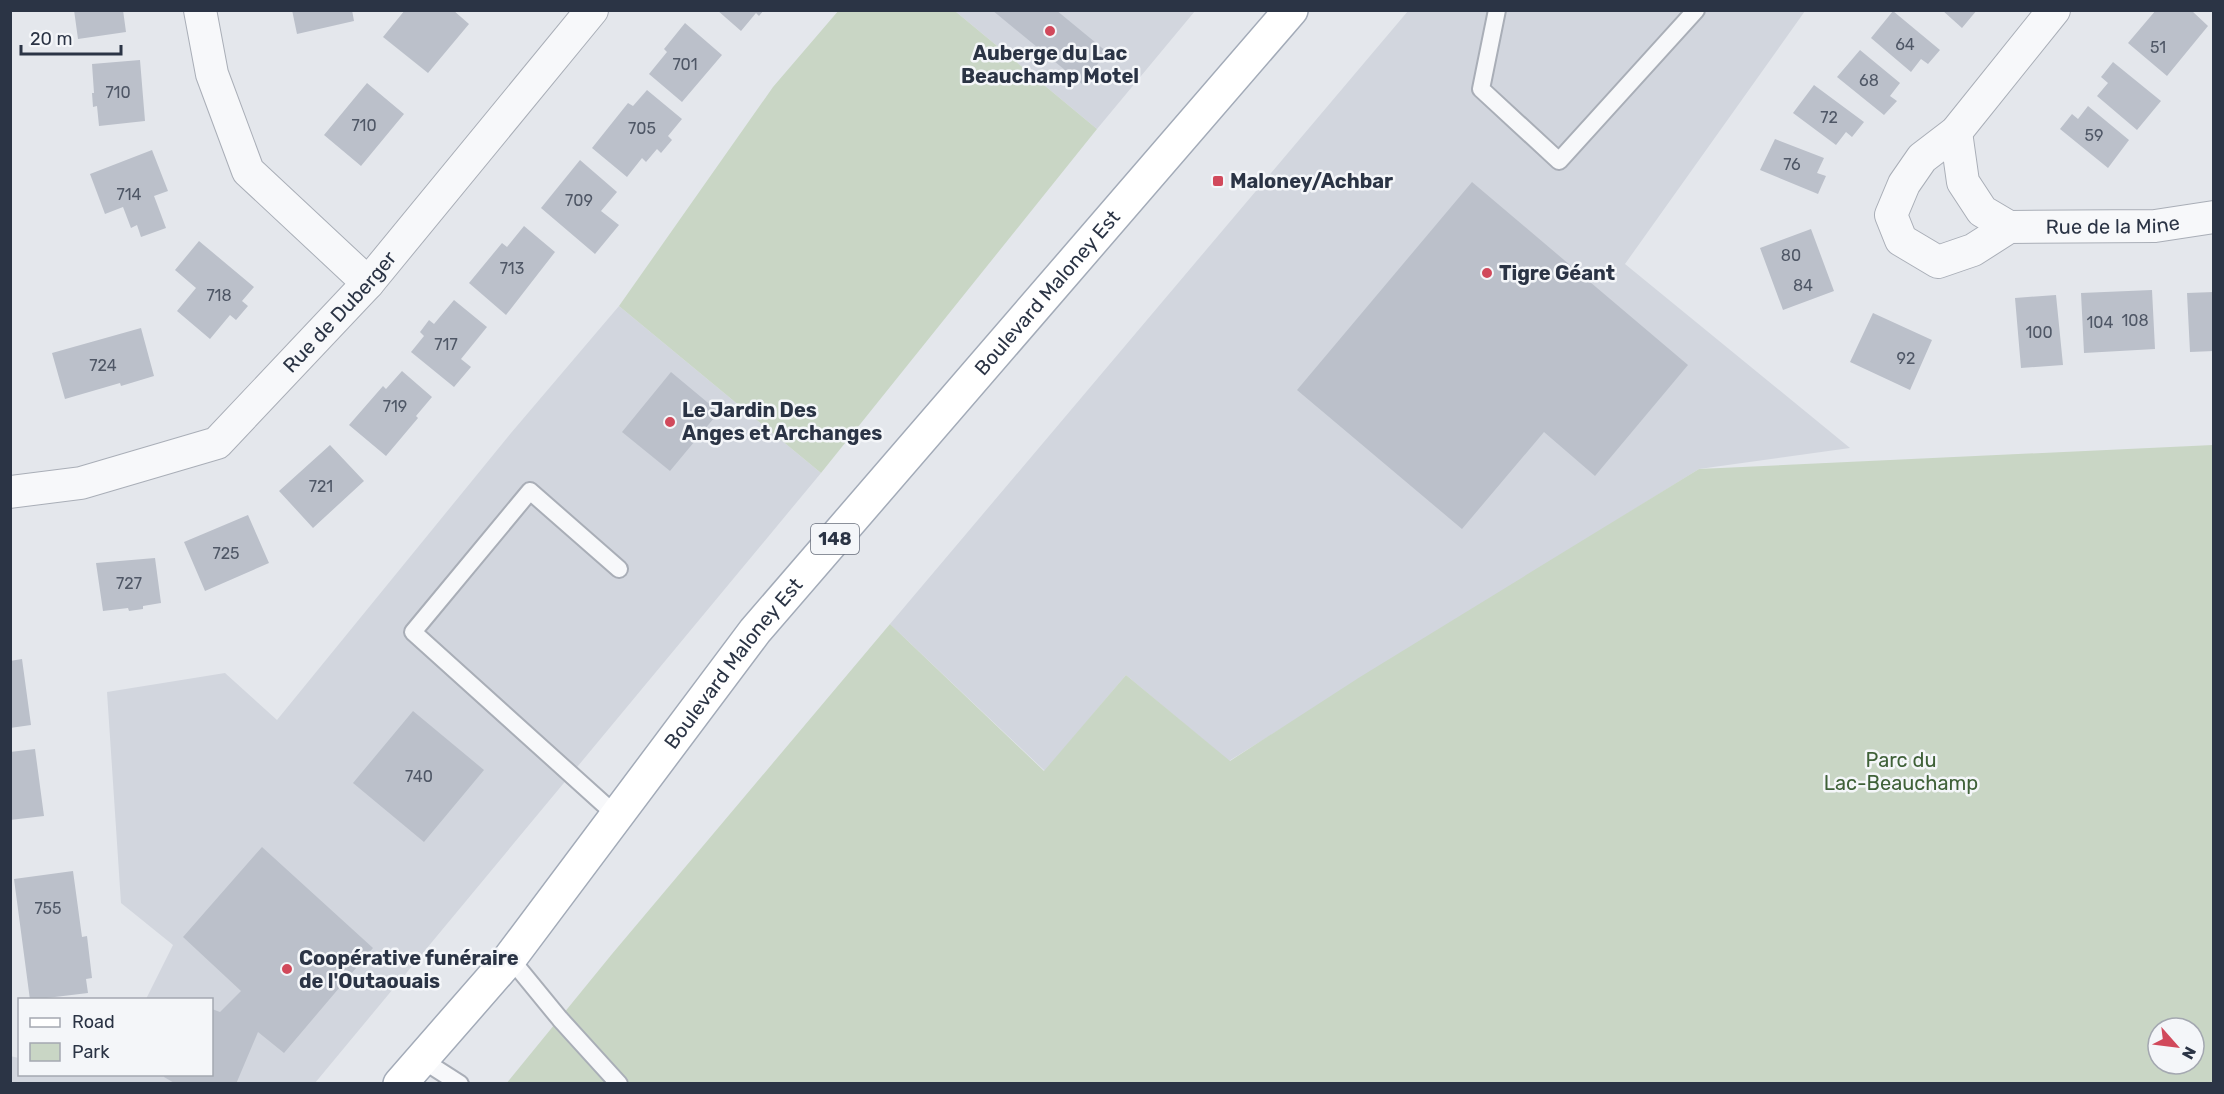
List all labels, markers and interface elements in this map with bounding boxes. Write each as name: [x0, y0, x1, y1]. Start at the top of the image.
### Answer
scale bar: [21, 18, 122, 56]
marker: Auberge du Lac Beauchamp Motel: [1043, 24, 1057, 38]
text: 20 m: [30, 28, 72, 50]
house number: 64: [1895, 35, 1915, 54]
house number: 51: [2150, 38, 2166, 57]
place label: Auberge du Lac Beauchamp Motel: [961, 41, 1139, 88]
house number: 701: [672, 55, 698, 74]
house number: 68: [1859, 71, 1879, 90]
house number: 710: [105, 83, 131, 102]
house number: 72: [1820, 108, 1838, 127]
house number: 710: [351, 116, 377, 135]
house number: 705: [628, 119, 656, 138]
house number: 59: [2085, 126, 2104, 145]
house number: 76: [1783, 155, 1801, 174]
place label: Maloney/Achbar: [1230, 169, 1393, 193]
marker: Maloney/Achbar: [1211, 174, 1225, 188]
house number: 714: [117, 185, 142, 204]
house number: 709: [565, 191, 593, 210]
street label: Boulevard Maloney Est: [969, 205, 1125, 380]
street label: Rue de la Mine: [2046, 210, 2181, 239]
street label: Rue de Duberger: [278, 246, 402, 377]
house number: 80: [1781, 246, 1801, 265]
house number: 713: [500, 259, 524, 278]
place label: Tigre Géant: [1499, 261, 1615, 285]
marker: Tigre Géant: [1480, 266, 1494, 280]
house number: 84: [1793, 276, 1813, 295]
house number: 718: [206, 286, 232, 305]
house number: 108: [2121, 311, 2149, 330]
house number: 104: [2087, 313, 2114, 332]
house number: 100: [2025, 323, 2053, 342]
house number: 717: [434, 335, 458, 354]
house number: 92: [1897, 349, 1915, 368]
house number: 724: [89, 356, 117, 375]
house number: 719: [383, 397, 407, 416]
place label: Le Jardin Des Anges et Archanges: [682, 398, 882, 445]
marker: Le Jardin Des Anges et Archanges: [663, 415, 677, 429]
house number: 721: [309, 477, 333, 496]
road number: 148: [811, 524, 859, 554]
house number: 725: [212, 544, 240, 563]
street label: Boulevard Maloney Est: [659, 573, 808, 753]
house number: 727: [116, 574, 142, 593]
park label: Parc du Lac-Beauchamp: [1824, 748, 1978, 795]
house number: 740: [405, 767, 433, 786]
house number: 755: [34, 899, 62, 918]
place label: Coopérative funéraire de l'Outaouais: [299, 946, 519, 993]
marker: Coopérative funéraire de l'Outaouais: [280, 962, 294, 976]
legend: [18, 998, 213, 1076]
text: Road: [72, 1011, 115, 1033]
north arrow: [2146, 1016, 2206, 1076]
text: Park: [72, 1041, 110, 1063]
text: N: [2178, 1043, 2200, 1062]

